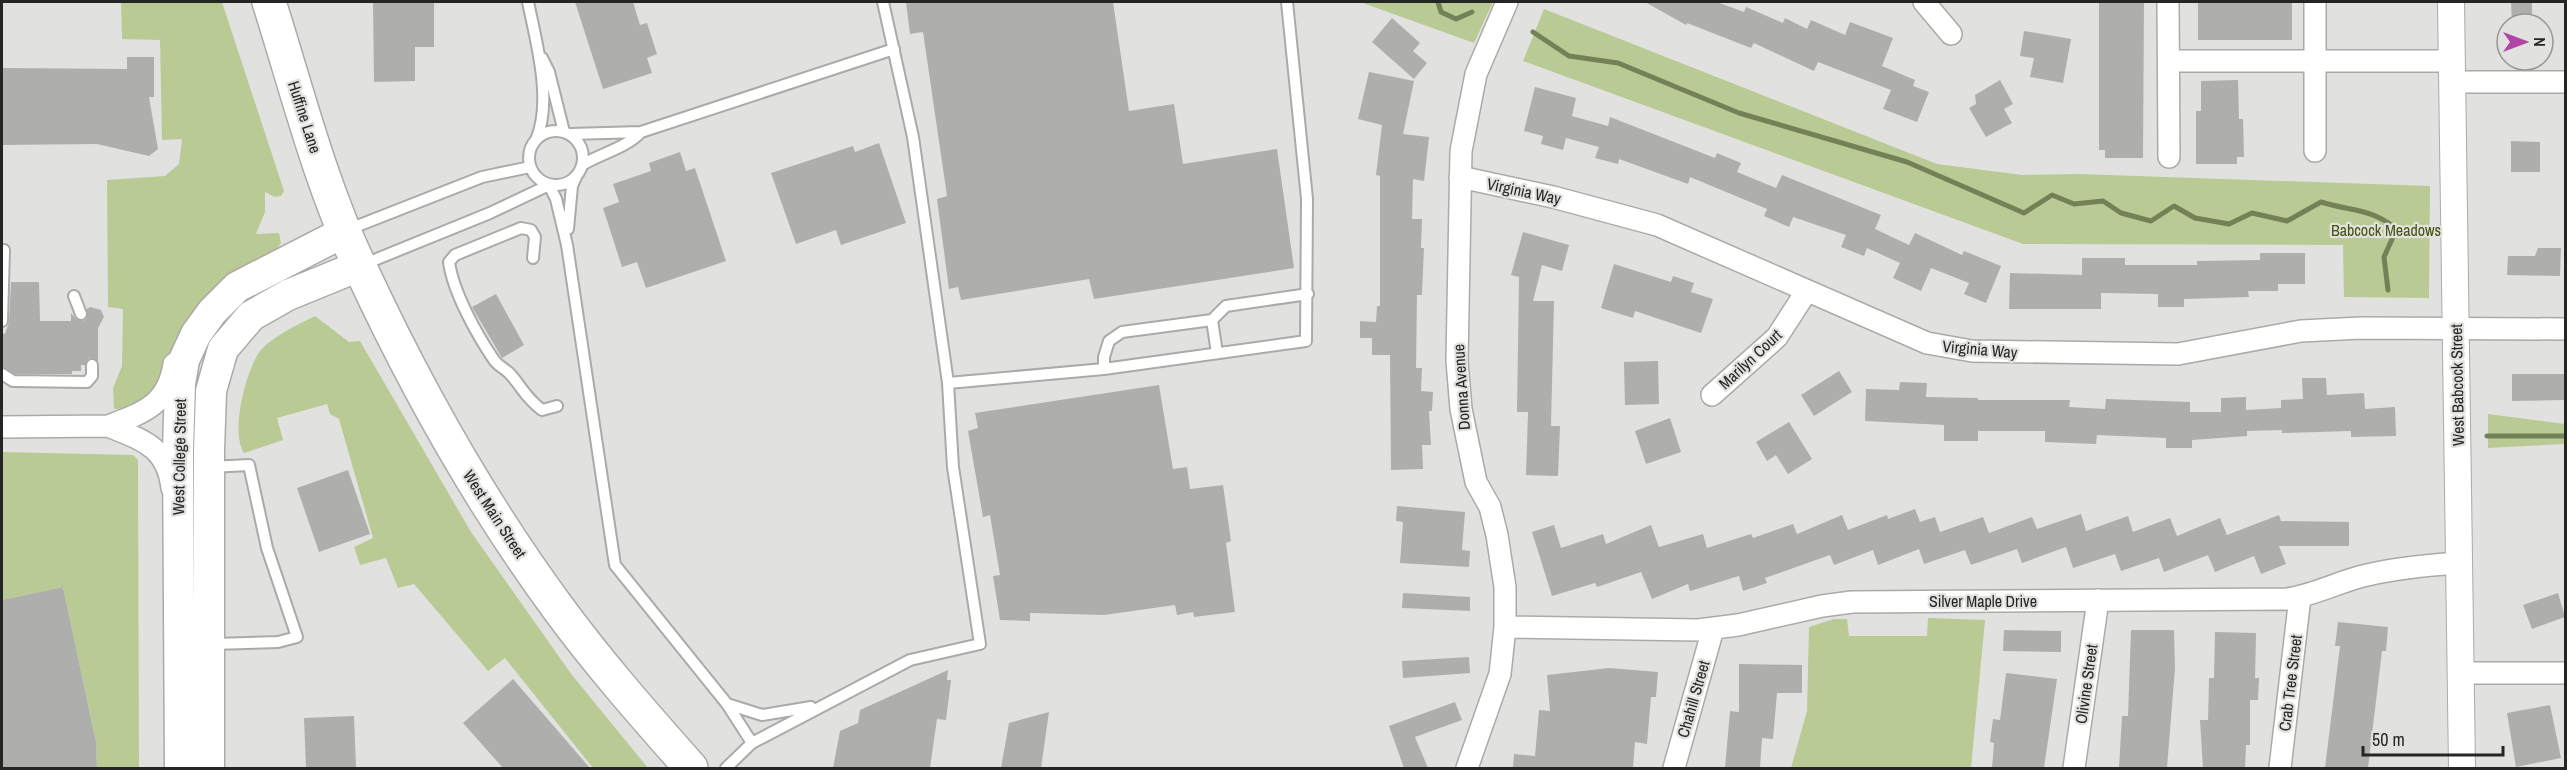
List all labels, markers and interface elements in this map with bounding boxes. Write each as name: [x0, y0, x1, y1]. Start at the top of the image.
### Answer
north arrow: [2495, 12, 2555, 72]
text: N: [2529, 37, 2551, 47]
street label: Huffine Lane: [283, 78, 327, 156]
street label: Virginia Way: [1485, 172, 1563, 210]
park label: Babcock Meadows: [2331, 219, 2441, 241]
street label: West Babcock Street: [2445, 323, 2469, 446]
street label: Marilyn Court: [1714, 324, 1787, 394]
street label: Virginia Way: [1942, 335, 2019, 363]
street label: Donna Avenue: [1447, 343, 1475, 431]
street label: West College Street: [167, 398, 191, 515]
street label: West Main Street: [458, 466, 532, 563]
street label: Silver Maple Drive: [1929, 590, 2037, 612]
street label: Crab Tree Street: [2273, 633, 2307, 732]
street label: Olivine Street: [2070, 642, 2103, 725]
street label: Chahill Street: [1671, 657, 1715, 740]
scale bar: [2363, 719, 2502, 757]
text: 50 m: [2372, 727, 2405, 752]

